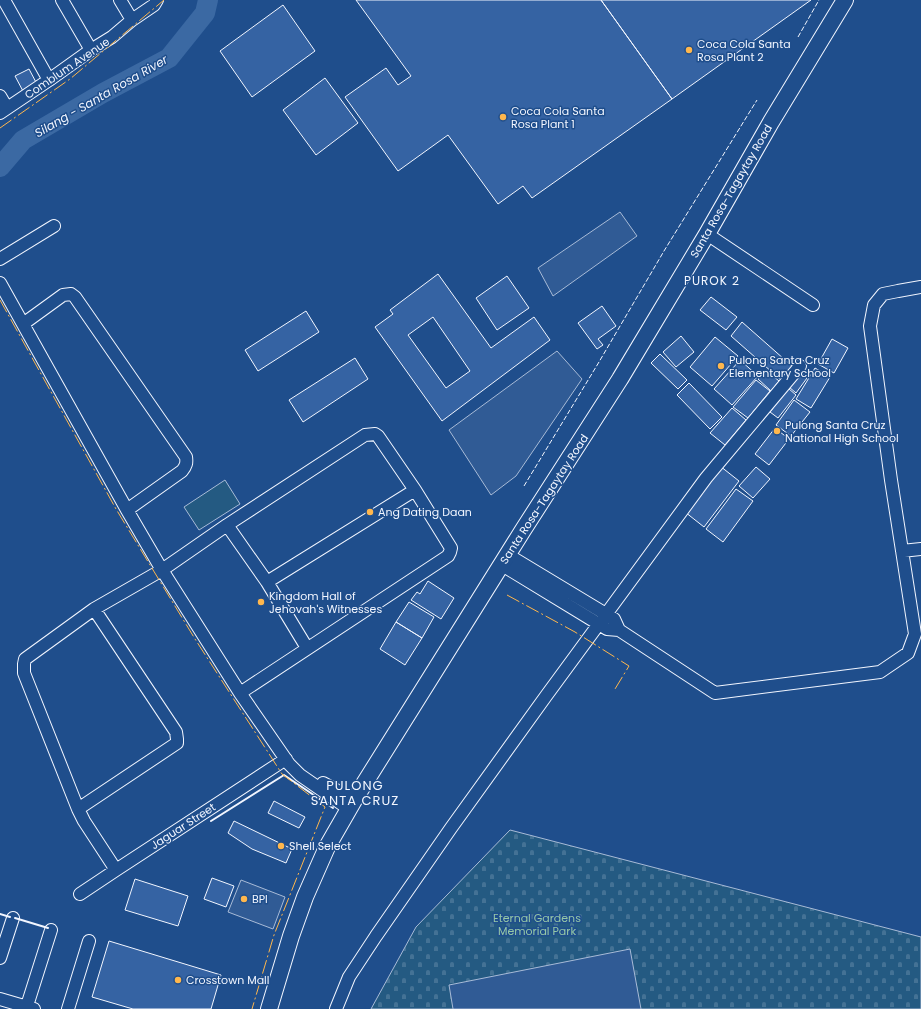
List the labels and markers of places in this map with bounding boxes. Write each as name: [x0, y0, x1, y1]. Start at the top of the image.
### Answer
place label: Coca Cola Santa Rosa Plant 2: [697, 36, 791, 65]
marker: Coca Cola Santa Rosa Plant 2: [684, 45, 694, 55]
place label: Coca Cola Santa Rosa Plant 1: [511, 103, 605, 132]
marker: Coca Cola Santa Rosa Plant 1: [498, 112, 508, 122]
place label: Pulong Santa Cruz Elementary School: [729, 352, 831, 381]
marker: Pulong Santa Cruz Elementary School: [716, 361, 726, 371]
place label: Pulong Santa Cruz National High School: [785, 417, 899, 446]
marker: Pulong Santa Cruz National High School: [772, 426, 782, 436]
place label: Ang Dating Daan: [378, 504, 472, 520]
marker: Ang Dating Daan: [365, 507, 375, 517]
place label: Kingdom Hall of Jehovah's Witnesses: [269, 588, 382, 617]
marker: Kingdom Hall of Jehovah's Witnesses: [256, 597, 266, 607]
place label: Shell Select: [289, 838, 351, 854]
marker: Shell Select: [276, 841, 286, 851]
place label: BPI: [252, 891, 268, 907]
marker: BPI: [239, 894, 249, 904]
place label: Crosstown Mall: [186, 972, 269, 988]
marker: Crosstown Mall: [173, 975, 183, 985]

